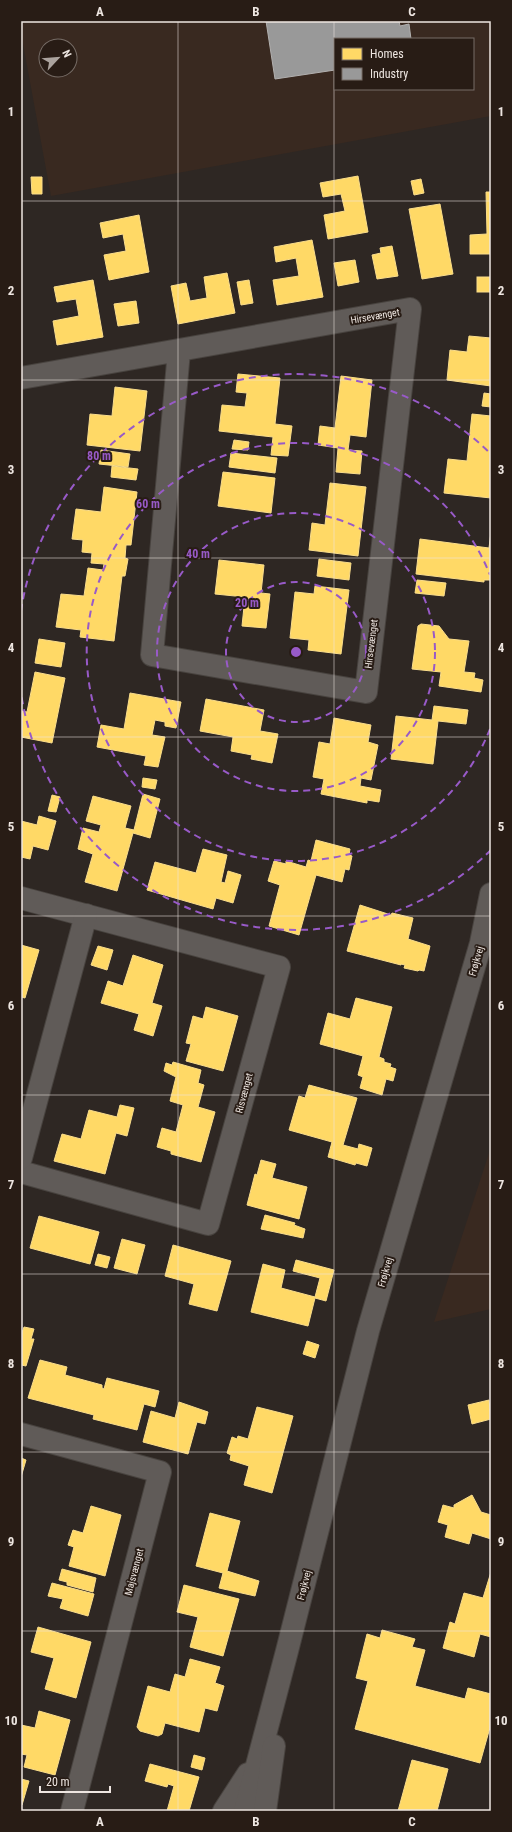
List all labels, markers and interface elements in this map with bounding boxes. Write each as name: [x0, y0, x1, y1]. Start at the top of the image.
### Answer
text: A: [96, 4, 104, 19]
text: B: [252, 4, 260, 19]
text: C: [408, 4, 416, 19]
north arrow: [38, 38, 78, 78]
legend: [334, 38, 474, 90]
text: Homes: [370, 47, 404, 61]
text: N: [59, 48, 74, 60]
text: Industry: [370, 67, 408, 81]
text: 1: [8, 104, 14, 119]
text: 1: [498, 104, 504, 119]
text: 2: [8, 283, 15, 298]
text: 2: [498, 283, 505, 298]
street label: Hirsevænget: [350, 306, 400, 326]
text: 80 m: [87, 449, 111, 463]
text: 3: [8, 462, 14, 477]
text: 3: [498, 462, 504, 477]
text: 60 m: [136, 497, 160, 511]
text: 40 m: [186, 547, 210, 561]
text: 20 m: [235, 596, 259, 610]
street label: Hirsevænget: [363, 619, 379, 669]
text: 4: [8, 640, 15, 655]
text: 4: [498, 640, 505, 655]
centre of rings: [289, 645, 303, 659]
text: 5: [8, 819, 15, 834]
text: 5: [498, 819, 505, 834]
street label: Frøjkvej: [466, 945, 486, 977]
text: 6: [8, 998, 15, 1013]
text: 6: [498, 998, 505, 1013]
street label: Risvænget: [233, 1072, 255, 1114]
text: 7: [8, 1177, 15, 1192]
text: 7: [498, 1177, 505, 1192]
street label: Frøjkvej: [375, 1256, 395, 1288]
text: 8: [8, 1356, 14, 1371]
text: 8: [498, 1356, 504, 1371]
text: 9: [8, 1534, 14, 1549]
text: 9: [498, 1534, 504, 1549]
street label: Majsvænget: [122, 1547, 146, 1597]
street label: Frøjkvej: [295, 1569, 313, 1601]
text: 10: [4, 1713, 18, 1728]
text: 10: [494, 1713, 508, 1728]
scale bar: [40, 1768, 110, 1794]
text: 20 m: [46, 1775, 70, 1789]
text: A: [96, 1814, 104, 1829]
text: B: [252, 1814, 260, 1829]
text: C: [408, 1814, 416, 1829]

